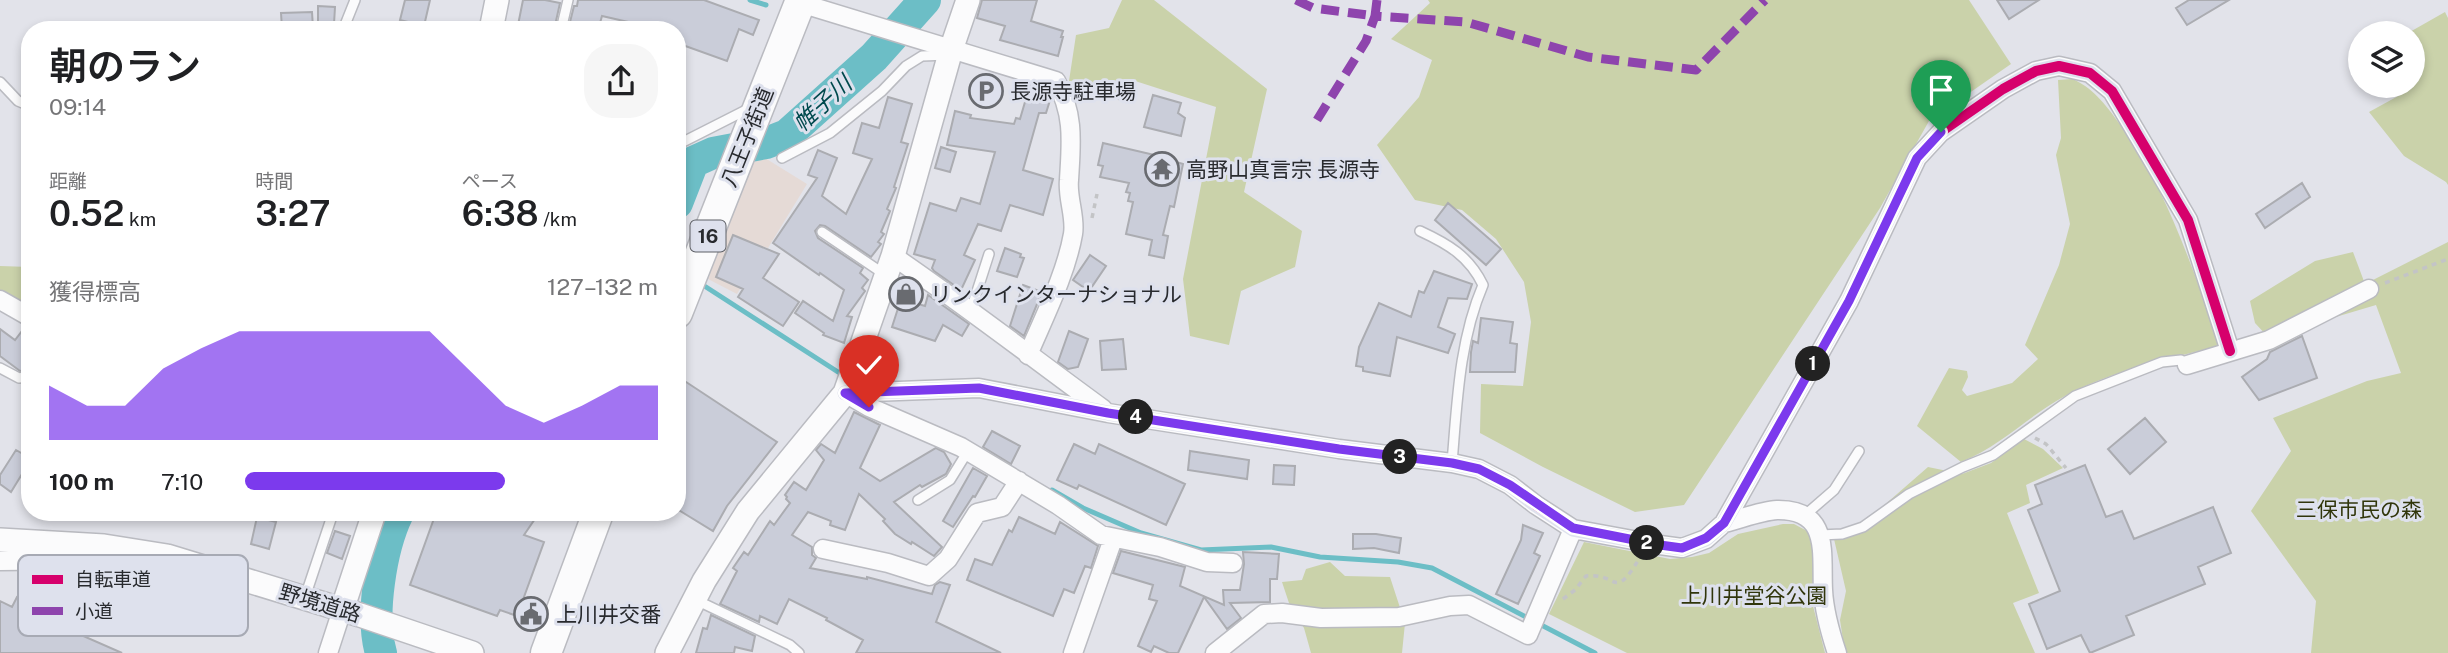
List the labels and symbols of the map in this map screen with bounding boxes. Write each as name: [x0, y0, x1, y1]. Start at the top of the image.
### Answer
pin: [1911, 60, 1971, 132]
water label: 帷子川: [787, 68, 859, 136]
parking icon: 長源寺駐車場: [967, 72, 1005, 110]
place label: 長源寺駐車場: [1010, 79, 1136, 104]
street label: 八王子街道: [716, 84, 778, 190]
temple icon: 高野山真言宗 長源寺: [1143, 150, 1181, 188]
place label: 高野山真言宗 長源寺: [1186, 157, 1380, 182]
road number: 16: [690, 220, 726, 252]
shop icon: リンクインターナショナル: [887, 275, 925, 313]
place label: リンクインターナショナル: [930, 282, 1182, 307]
pin: [839, 335, 899, 407]
pin: 1: [1796, 346, 1830, 382]
pin: 4: [1118, 400, 1154, 434]
pin: 3: [1382, 440, 1418, 475]
park label: 三保市民の森: [2296, 497, 2422, 522]
pin: 2: [1630, 526, 1664, 560]
legend: [18, 555, 248, 636]
text: 自転車道: [75, 568, 151, 590]
street label: 野境道路: [276, 579, 364, 627]
park label: 上川井堂谷公園: [1681, 583, 1828, 608]
public building icon: 上川井交番: [512, 595, 550, 633]
text: 小道: [75, 600, 113, 622]
place label: 上川井交番: [556, 602, 661, 627]

